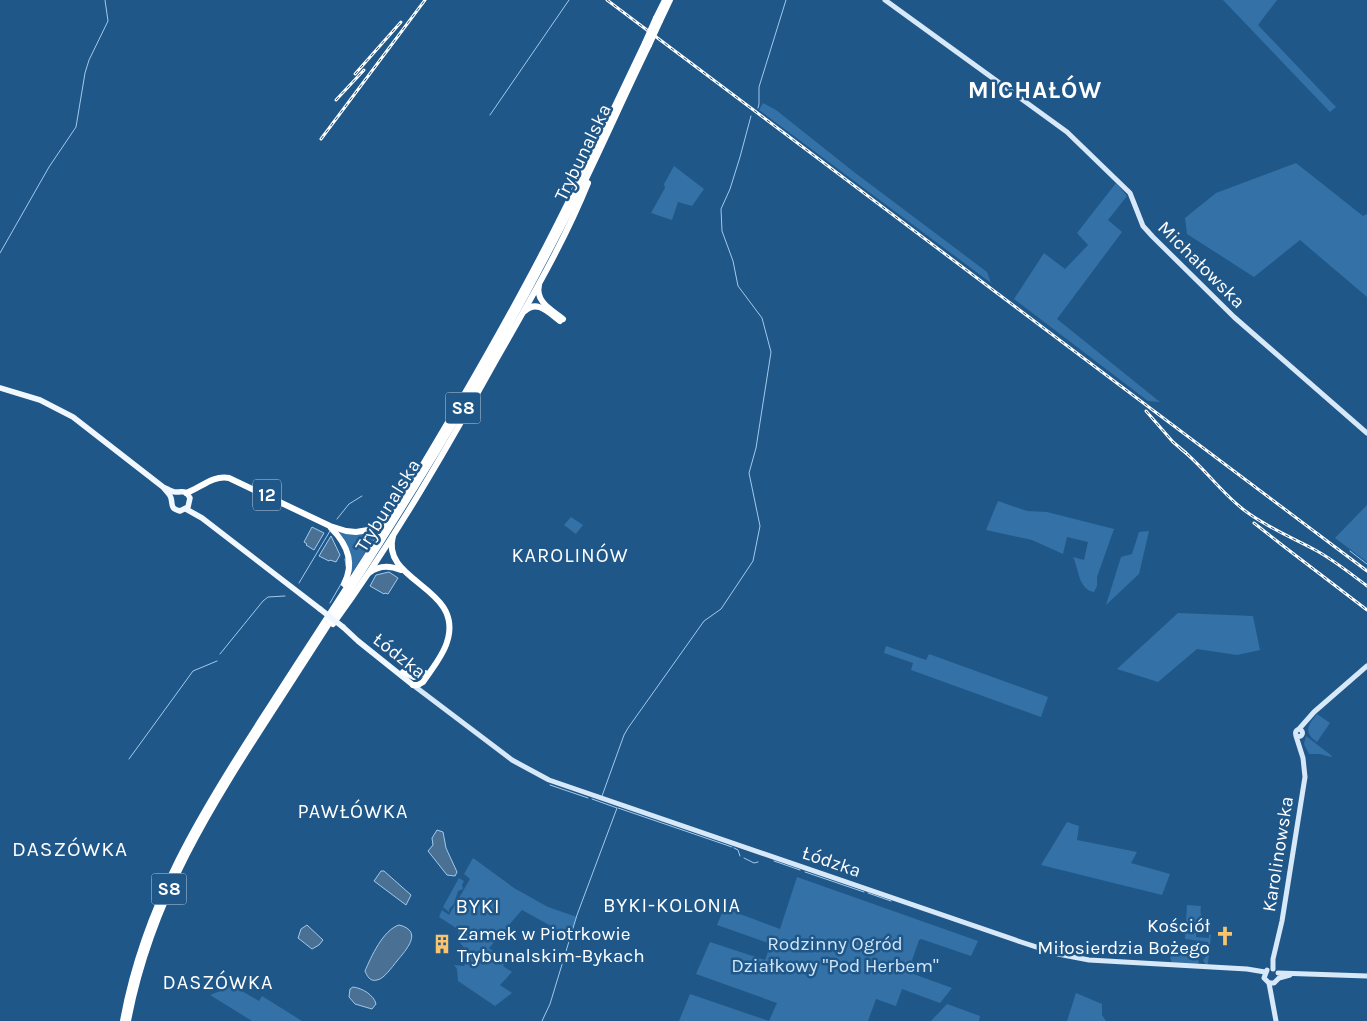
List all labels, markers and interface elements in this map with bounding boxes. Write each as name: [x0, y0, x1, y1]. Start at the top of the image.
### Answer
district label: MICHAŁÓW: [968, 75, 1102, 104]
street label: Trybunalska: [550, 100, 616, 204]
street label: Michałowska: [1153, 217, 1249, 313]
road number: S8: [446, 392, 480, 423]
street label: Trybunalska: [351, 455, 425, 556]
road number: 12: [253, 480, 281, 510]
district label: KAROLINÓW: [511, 543, 629, 567]
street label: Łódzka: [369, 628, 430, 683]
street label: Karolinowska: [1258, 795, 1298, 914]
district label: PAWŁÓWKA: [298, 799, 408, 823]
district label: DASZÓWKA: [12, 837, 128, 861]
street label: Łódzka: [799, 842, 864, 882]
road number: S8: [152, 874, 186, 904]
district label: BYKI-KOLONIA: [603, 894, 741, 917]
district label: BYKI: [455, 895, 501, 918]
place label: Kościół Miłosierdzia Bożego: [1037, 915, 1211, 959]
place label: Zamek w Piotrkowie Trybunalskim-Bykach: [457, 923, 645, 967]
church icon: Kościół Miłosierdzia Bożego: [1214, 925, 1236, 947]
building icon: Zamek w Piotrkowie Trybunalskim-Bykach: [431, 933, 453, 955]
park label: Rodzinny Ogród Działkowy "Pod Herbem": [731, 933, 939, 977]
district label: DASZÓWKA: [162, 970, 274, 994]

